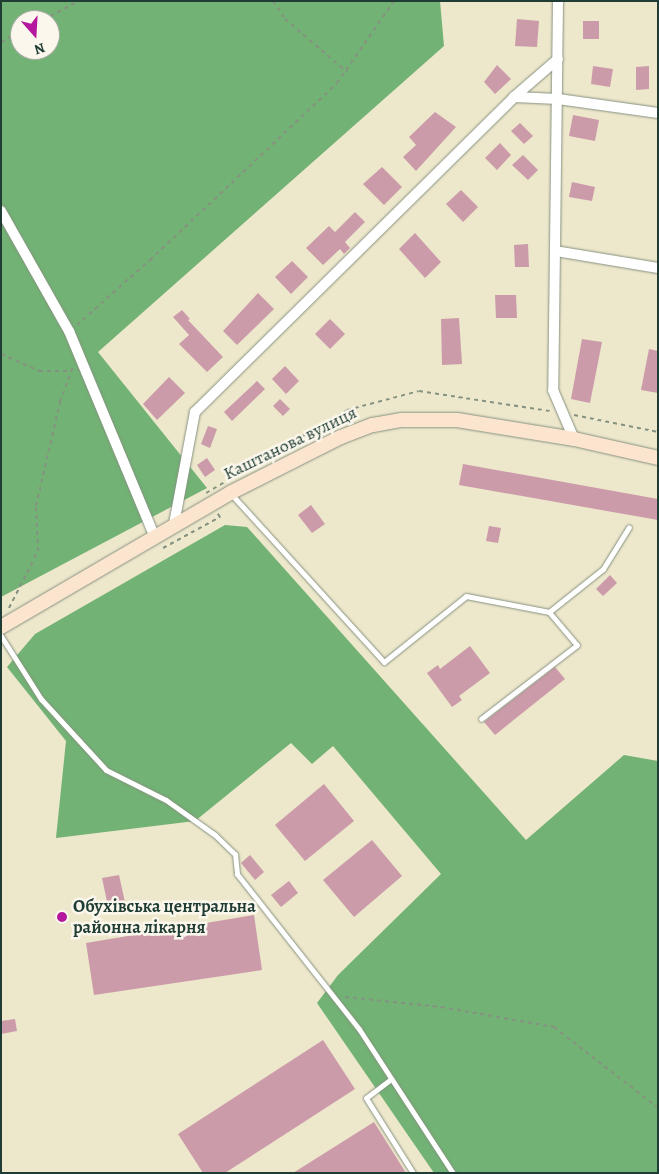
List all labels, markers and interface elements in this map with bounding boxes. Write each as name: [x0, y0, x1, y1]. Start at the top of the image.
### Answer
north arrow: [10, 10, 60, 60]
text: N: [32, 38, 48, 59]
street label: Каштанова вулиця: [220, 401, 360, 485]
place label: Обухівська центральна районна лікарня: [73, 896, 256, 939]
marker: Обухівська центральна районна лікарня: [55, 910, 69, 924]

